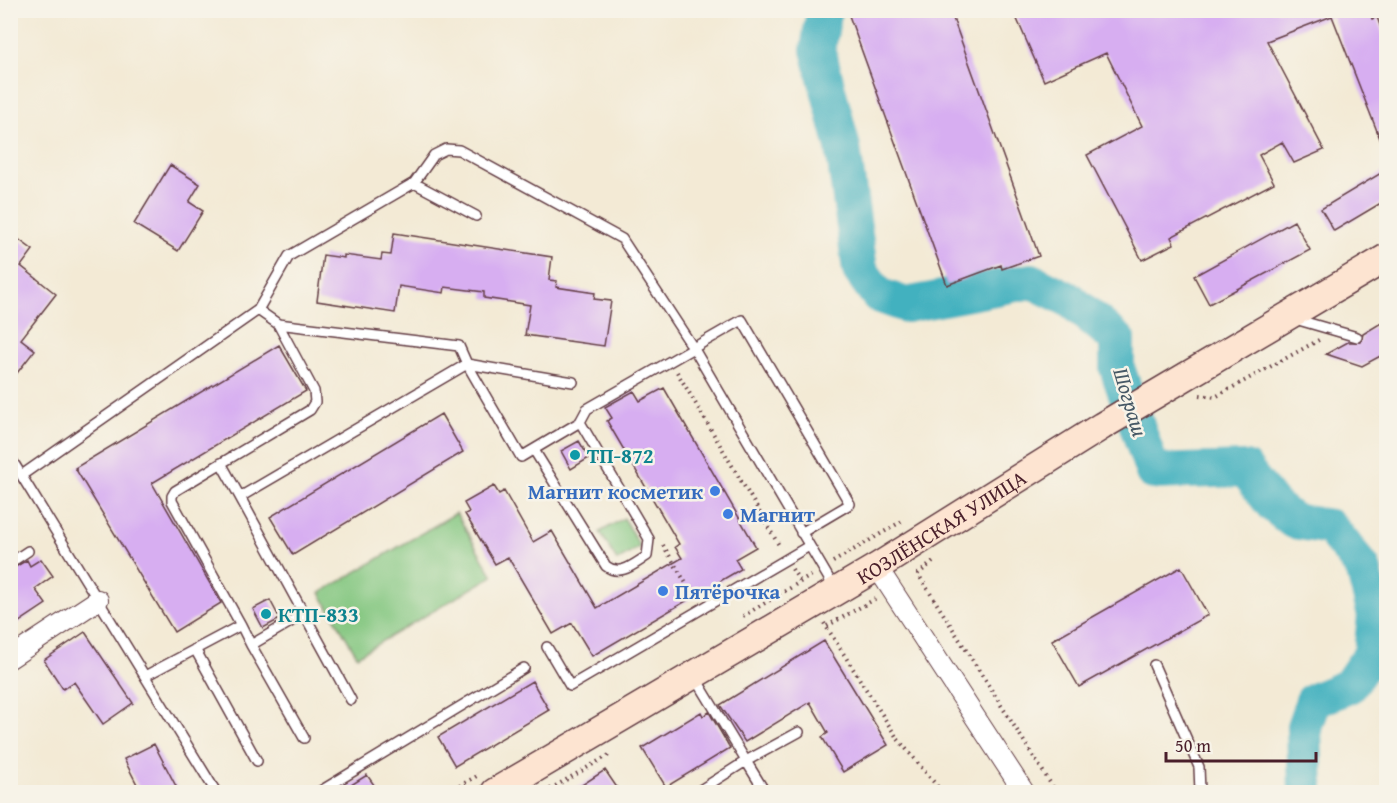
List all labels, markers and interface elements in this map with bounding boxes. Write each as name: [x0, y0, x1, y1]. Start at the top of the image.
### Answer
water label: Шограш: [1105, 363, 1157, 441]
place label: ТП-872: [587, 440, 654, 471]
marker: ТП-872: [568, 448, 582, 462]
street label: КОЗЛЁНСКАЯ УЛИЦА: [850, 462, 1032, 591]
place label: Магнит косметик: [528, 476, 704, 507]
marker: Магнит косметик: [708, 484, 722, 498]
place label: Магнит: [740, 499, 816, 530]
marker: Магнит: [721, 507, 735, 521]
place label: Пятёрочка: [675, 576, 781, 607]
marker: Пятёрочка: [656, 584, 670, 598]
place label: КТП-833: [278, 599, 359, 630]
marker: КТП-833: [259, 607, 273, 621]
scale bar: [1166, 725, 1316, 763]
text: 50 m: [1175, 732, 1211, 759]

